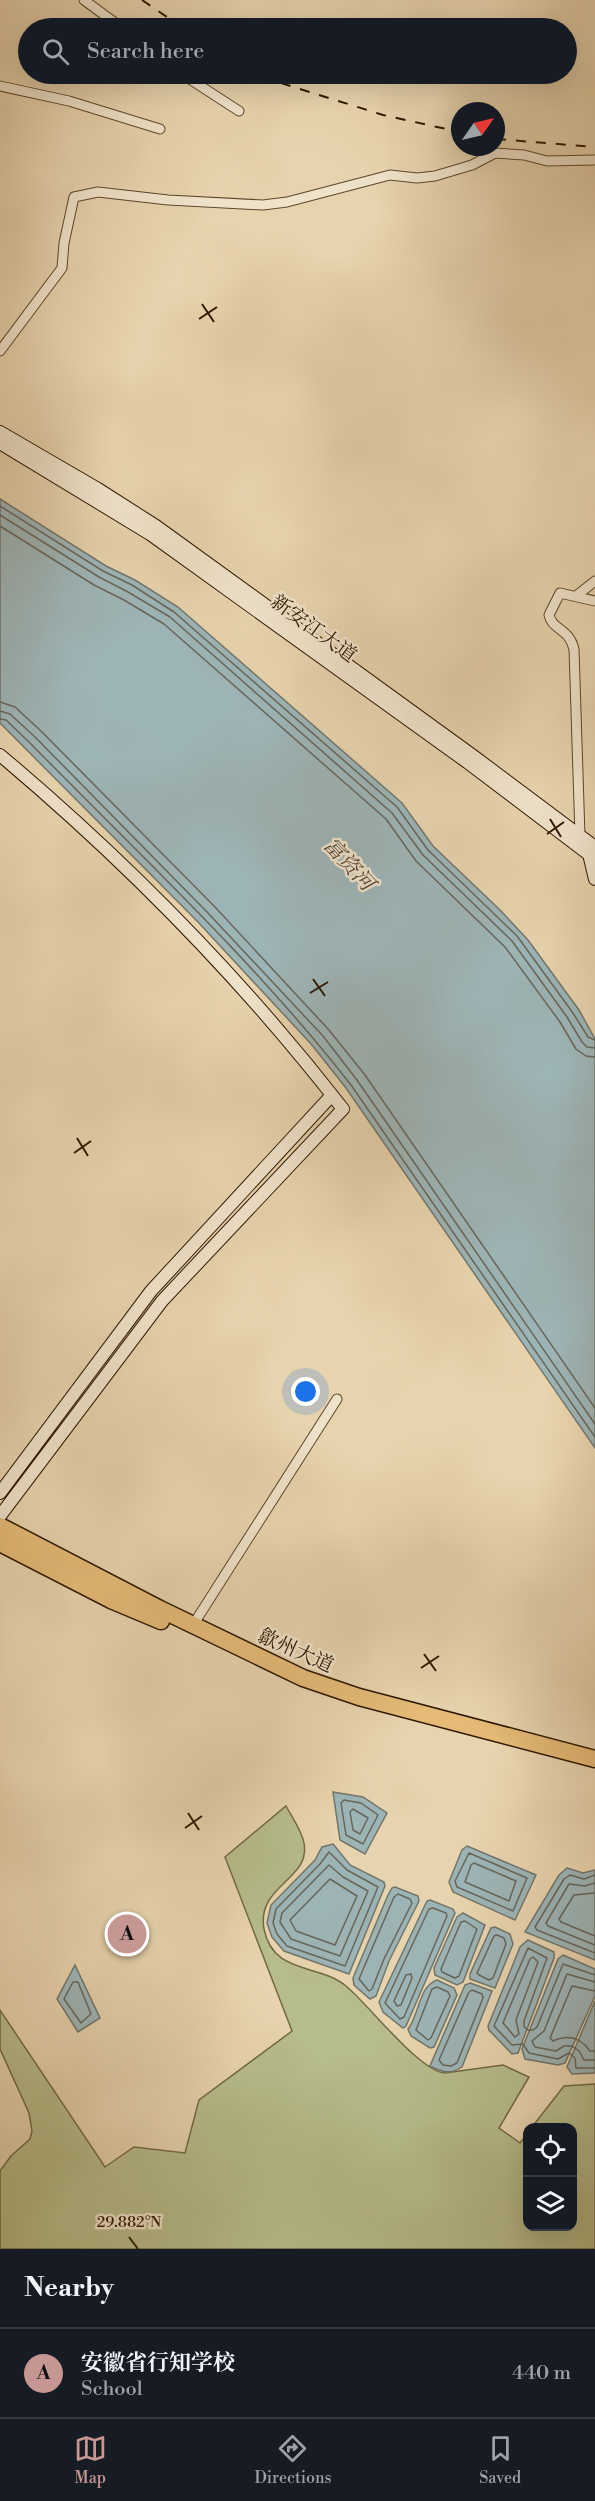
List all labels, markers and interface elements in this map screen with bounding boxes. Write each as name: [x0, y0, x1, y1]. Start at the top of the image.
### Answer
search box: [18, 18, 577, 84]
icon: search: [39, 35, 72, 68]
text: Search here: [87, 38, 204, 65]
north arrow: [451, 102, 505, 156]
street label: 新安江大道: [265, 590, 361, 669]
water label: 富资河: [317, 833, 382, 900]
your location: [291, 1377, 320, 1406]
street label: 歙州大道: [254, 1624, 337, 1679]
pin: A: [108, 1912, 146, 1956]
map controls: [523, 2123, 577, 2231]
button: locate: [523, 2123, 577, 2177]
button: layers: [523, 2177, 577, 2231]
text: 29.882°N: [97, 2213, 161, 2232]
text: Nearby: [24, 2272, 114, 2304]
text: 安徽省行知学校: [81, 2350, 235, 2377]
text: A: [36, 2361, 51, 2386]
text: 440 m: [512, 2361, 571, 2386]
text: School: [81, 2377, 143, 2402]
tab: Map: [74, 2432, 107, 2488]
tab: Directions: [254, 2432, 332, 2488]
tab: Saved: [479, 2432, 521, 2488]

